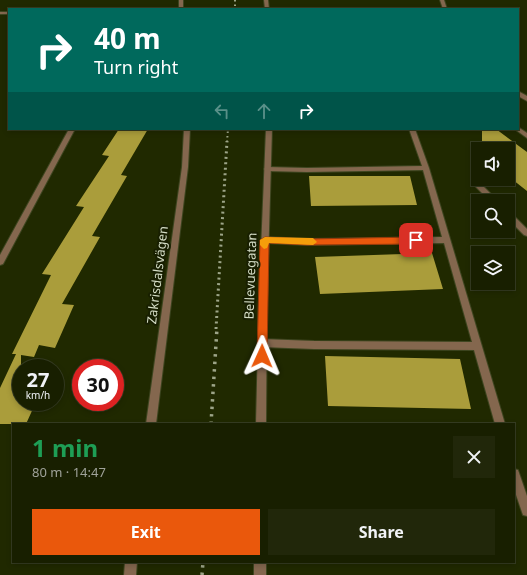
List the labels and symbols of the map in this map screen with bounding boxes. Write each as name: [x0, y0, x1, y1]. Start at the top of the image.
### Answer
pin: [399, 223, 433, 257]
street label: Zakrisdalsvägen: [142, 225, 172, 325]
street label: Bellevuegatan: [239, 232, 261, 320]
position arrow: [241, 335, 283, 377]
speed limit sign: 30: [72, 359, 124, 411]

